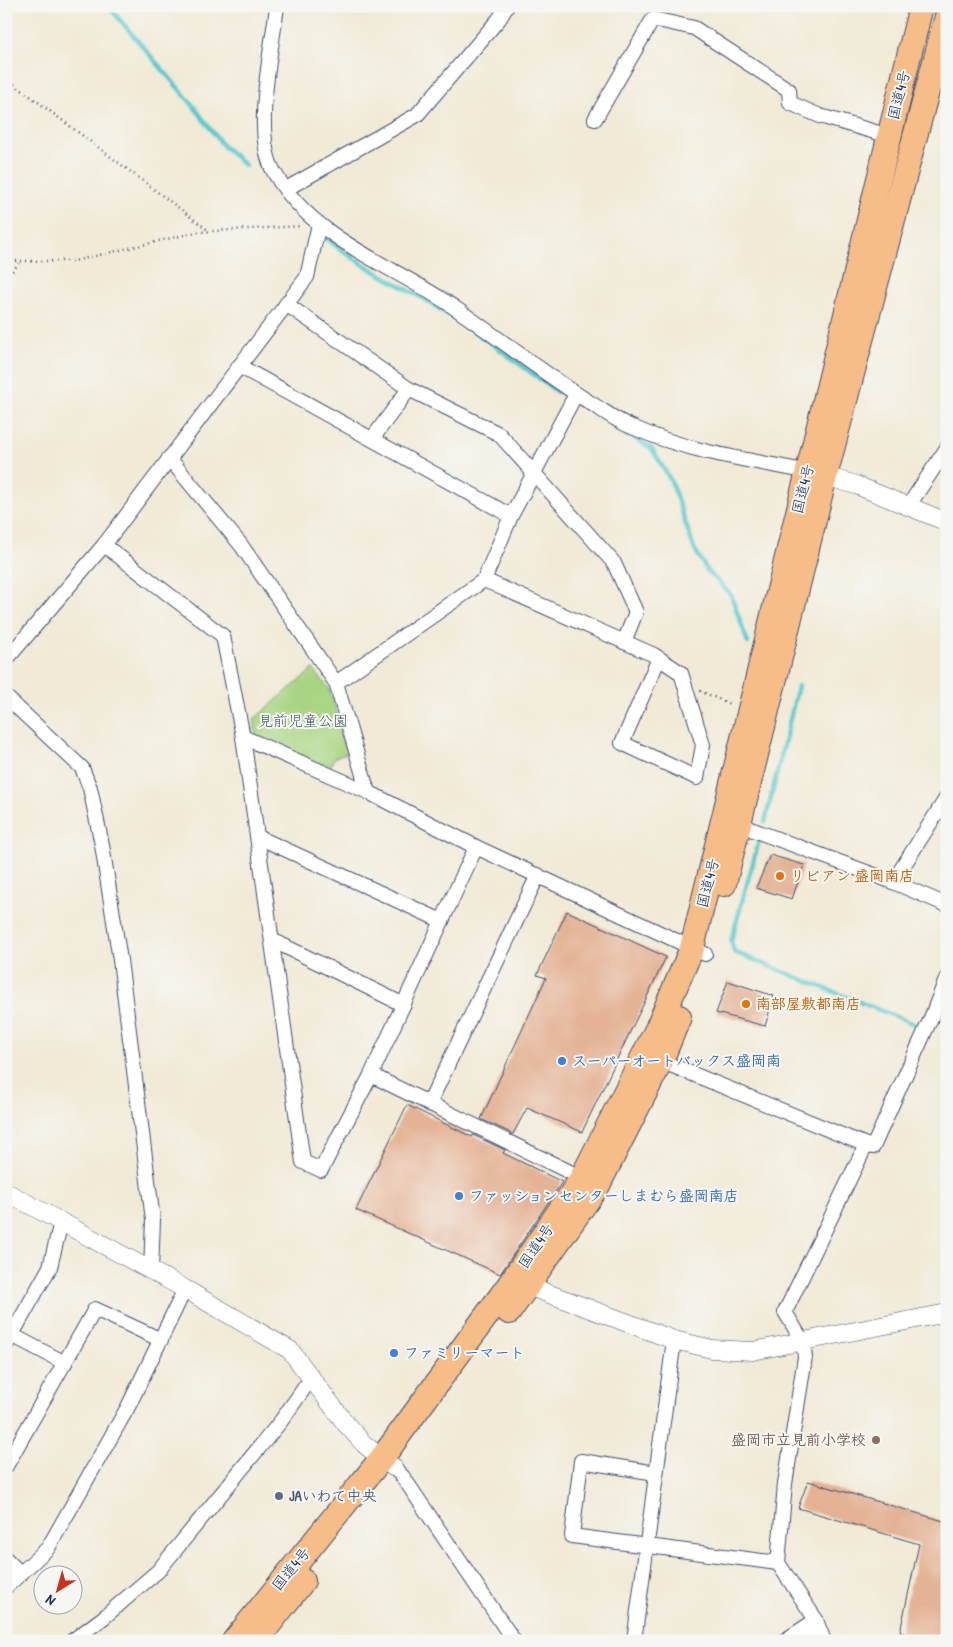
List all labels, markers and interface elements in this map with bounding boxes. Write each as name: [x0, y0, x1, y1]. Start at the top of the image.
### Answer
street label: 国道4号: [882, 68, 915, 122]
street label: 国道4号: [786, 462, 819, 516]
park label: 見前児童公園: [258, 710, 348, 731]
street label: 国道4号: [691, 856, 724, 910]
place label: リビアン 盛岡南店: [790, 865, 914, 886]
marker: リビアン 盛岡南店: [774, 870, 786, 882]
place label: 南部屋敷都南店: [756, 993, 861, 1014]
marker: 南部屋敷都南店: [740, 998, 752, 1010]
place label: スーパーオートバックス盛岡南: [572, 1050, 781, 1071]
marker: スーパーオートバックス盛岡南: [556, 1055, 568, 1067]
place label: ファッションセンターしまむら盛岡南店: [469, 1185, 739, 1206]
marker: ファッションセンターしまむら盛岡南店: [453, 1190, 465, 1202]
street label: 国道4号: [513, 1219, 558, 1273]
place label: ファミリーマート: [404, 1342, 525, 1363]
marker: ファミリーマート: [388, 1347, 400, 1359]
place label: 盛岡市立見前小学校: [731, 1429, 866, 1450]
marker: 盛岡市立見前小学校: [870, 1434, 882, 1446]
place label: JAいわて中央: [289, 1485, 377, 1506]
marker: JAいわて中央: [273, 1490, 285, 1502]
street label: 国道4号: [267, 1542, 315, 1595]
north arrow: [32, 1564, 82, 1614]
text: N: [41, 1591, 59, 1611]

